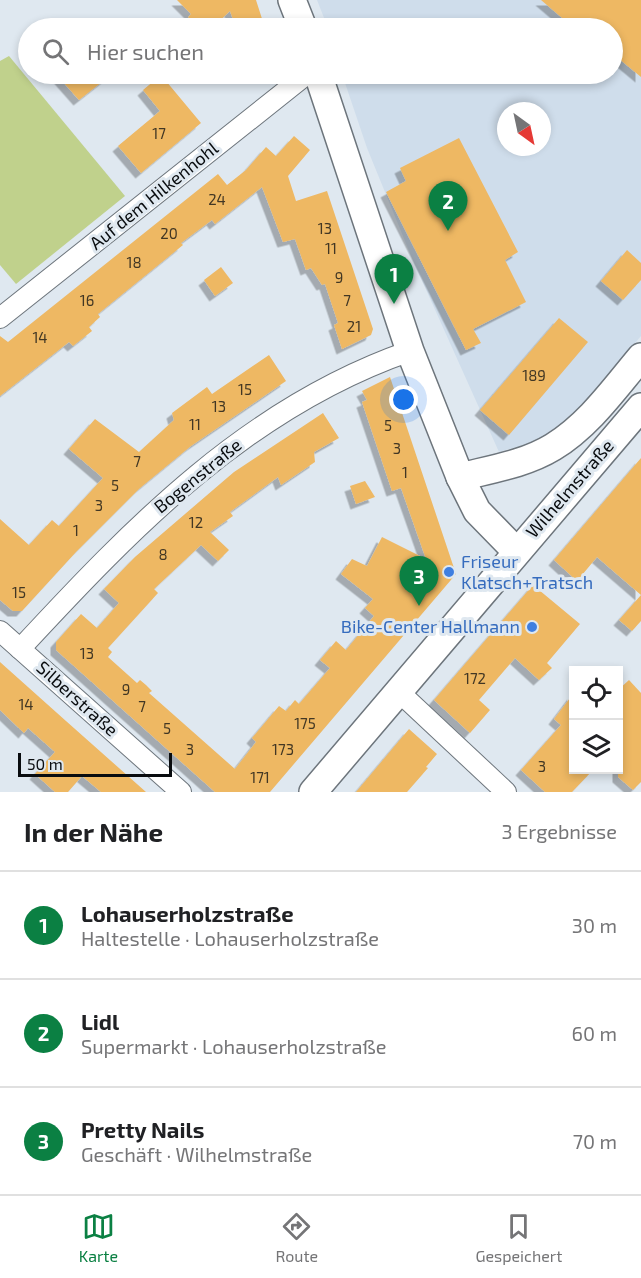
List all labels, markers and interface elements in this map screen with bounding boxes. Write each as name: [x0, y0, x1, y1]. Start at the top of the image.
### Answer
search box: [18, 18, 623, 84]
icon: search: [39, 35, 72, 68]
text: Hier suchen: [87, 38, 204, 64]
north arrow: [497, 102, 551, 156]
house number: 17: [152, 124, 166, 142]
street label: Auf dem Hilkenhohl: [85, 136, 223, 254]
pin: 2: [428, 182, 468, 231]
house number: 24: [208, 190, 226, 208]
house number: 13: [318, 219, 332, 237]
house number: 20: [160, 224, 178, 242]
house number: 11: [325, 239, 337, 257]
house number: 18: [126, 253, 142, 271]
pin: 1: [374, 254, 414, 304]
house number: 9: [335, 268, 343, 286]
house number: 16: [80, 291, 94, 309]
house number: 7: [343, 291, 351, 309]
house number: 21: [347, 317, 361, 335]
house number: 14: [32, 328, 48, 346]
house number: 189: [522, 366, 546, 384]
house number: 15: [238, 380, 252, 398]
your location: [389, 385, 418, 414]
house number: 13: [212, 397, 226, 415]
house number: 11: [189, 415, 201, 433]
house number: 5: [384, 416, 392, 434]
street label: Bogenstraße: [149, 433, 246, 517]
street label: Wilhelmstraße: [521, 435, 618, 542]
house number: 3: [393, 439, 401, 457]
house number: 7: [133, 452, 141, 470]
house number: 1: [402, 463, 408, 481]
house number: 5: [111, 476, 119, 494]
house number: 3: [95, 496, 103, 514]
house number: 12: [189, 513, 203, 531]
house number: 1: [73, 521, 79, 539]
house number: 8: [158, 545, 168, 563]
place label: Friseur Klatsch+Tratsch: [461, 550, 593, 593]
pin: 3: [400, 556, 438, 606]
marker: Friseur Klatsch+Tratsch: [442, 565, 456, 579]
house number: 15: [12, 583, 26, 601]
place label: Bike-Center Hallmann: [341, 615, 520, 637]
marker: Bike-Center Hallmann: [525, 620, 539, 634]
house number: 13: [80, 644, 94, 662]
street label: Silberstraße: [32, 656, 123, 741]
map controls: [569, 666, 623, 774]
button: locate: [569, 666, 623, 720]
house number: 172: [464, 669, 486, 687]
house number: 9: [122, 680, 130, 698]
house number: 14: [18, 695, 34, 713]
house number: 7: [138, 697, 146, 715]
house number: 175: [294, 714, 316, 732]
house number: 5: [163, 719, 171, 737]
button: layers: [569, 720, 623, 774]
house number: 3: [186, 740, 194, 758]
house number: 173: [272, 740, 294, 758]
scale bar: [18, 750, 172, 778]
text: 50 m: [27, 754, 63, 773]
house number: 3: [538, 757, 546, 775]
house number: 171: [250, 768, 270, 786]
text: In der Nähe: [24, 816, 163, 847]
text: 3 Ergebnisse: [501, 819, 617, 843]
text: Lohauserholzstraße: [81, 900, 294, 926]
text: 1: [39, 913, 48, 937]
text: 30 m: [572, 913, 617, 937]
text: Haltestelle · Lohauserholzstraße: [81, 926, 379, 950]
text: Lidl: [81, 1008, 119, 1034]
text: 2: [38, 1021, 49, 1045]
text: 60 m: [572, 1021, 617, 1045]
text: Supermarkt · Lohauserholzstraße: [81, 1034, 387, 1058]
text: Pretty Nails: [81, 1116, 204, 1142]
text: 3: [38, 1129, 49, 1153]
text: 70 m: [573, 1129, 617, 1153]
text: Geschäft · Wilhelmstraße: [81, 1142, 312, 1166]
tab: Karte: [79, 1210, 118, 1265]
tab: Route: [275, 1210, 318, 1265]
tab: Gespeichert: [475, 1210, 562, 1265]

